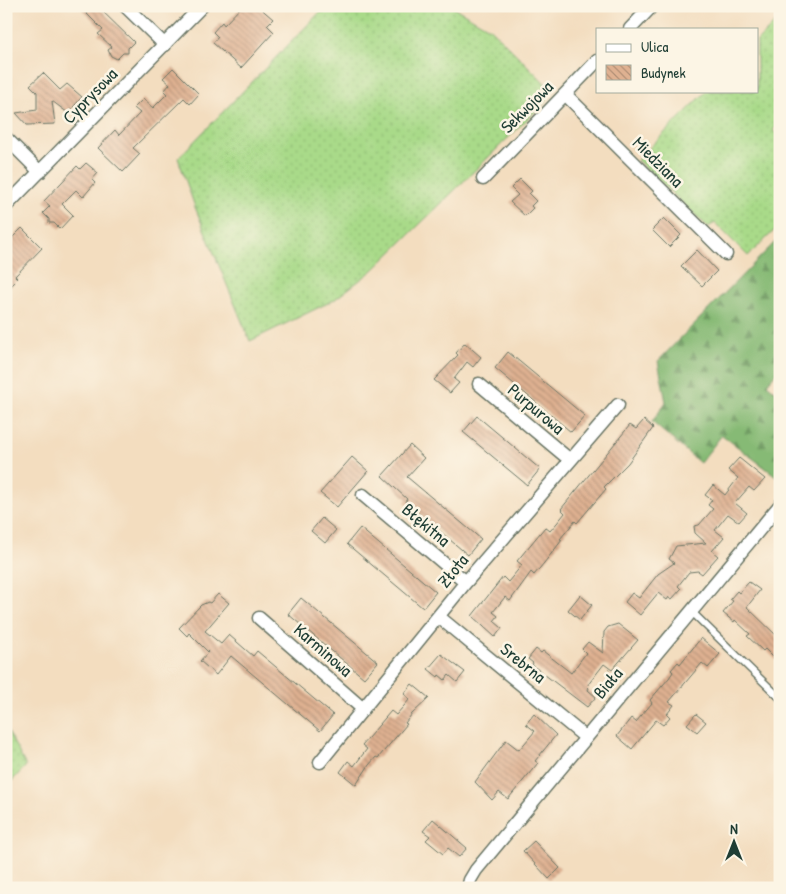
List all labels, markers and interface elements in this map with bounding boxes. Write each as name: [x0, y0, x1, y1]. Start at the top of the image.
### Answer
legend: [596, 28, 758, 92]
text: Ulica: [641, 36, 668, 57]
street label: Cyprysowa: [57, 62, 123, 129]
text: Budynek: [641, 62, 686, 83]
street label: Sekwojowa: [495, 75, 559, 139]
street label: Miedziana: [627, 131, 689, 193]
street label: Purpurowa: [503, 377, 570, 440]
street label: Błękitna: [397, 497, 456, 552]
street label: Złota: [431, 549, 474, 593]
street label: Karminowa: [289, 617, 358, 682]
street label: Srebrna: [495, 637, 551, 689]
street label: Biała: [587, 662, 628, 704]
north arrow: [708, 816, 758, 866]
text: N: [730, 819, 738, 838]

